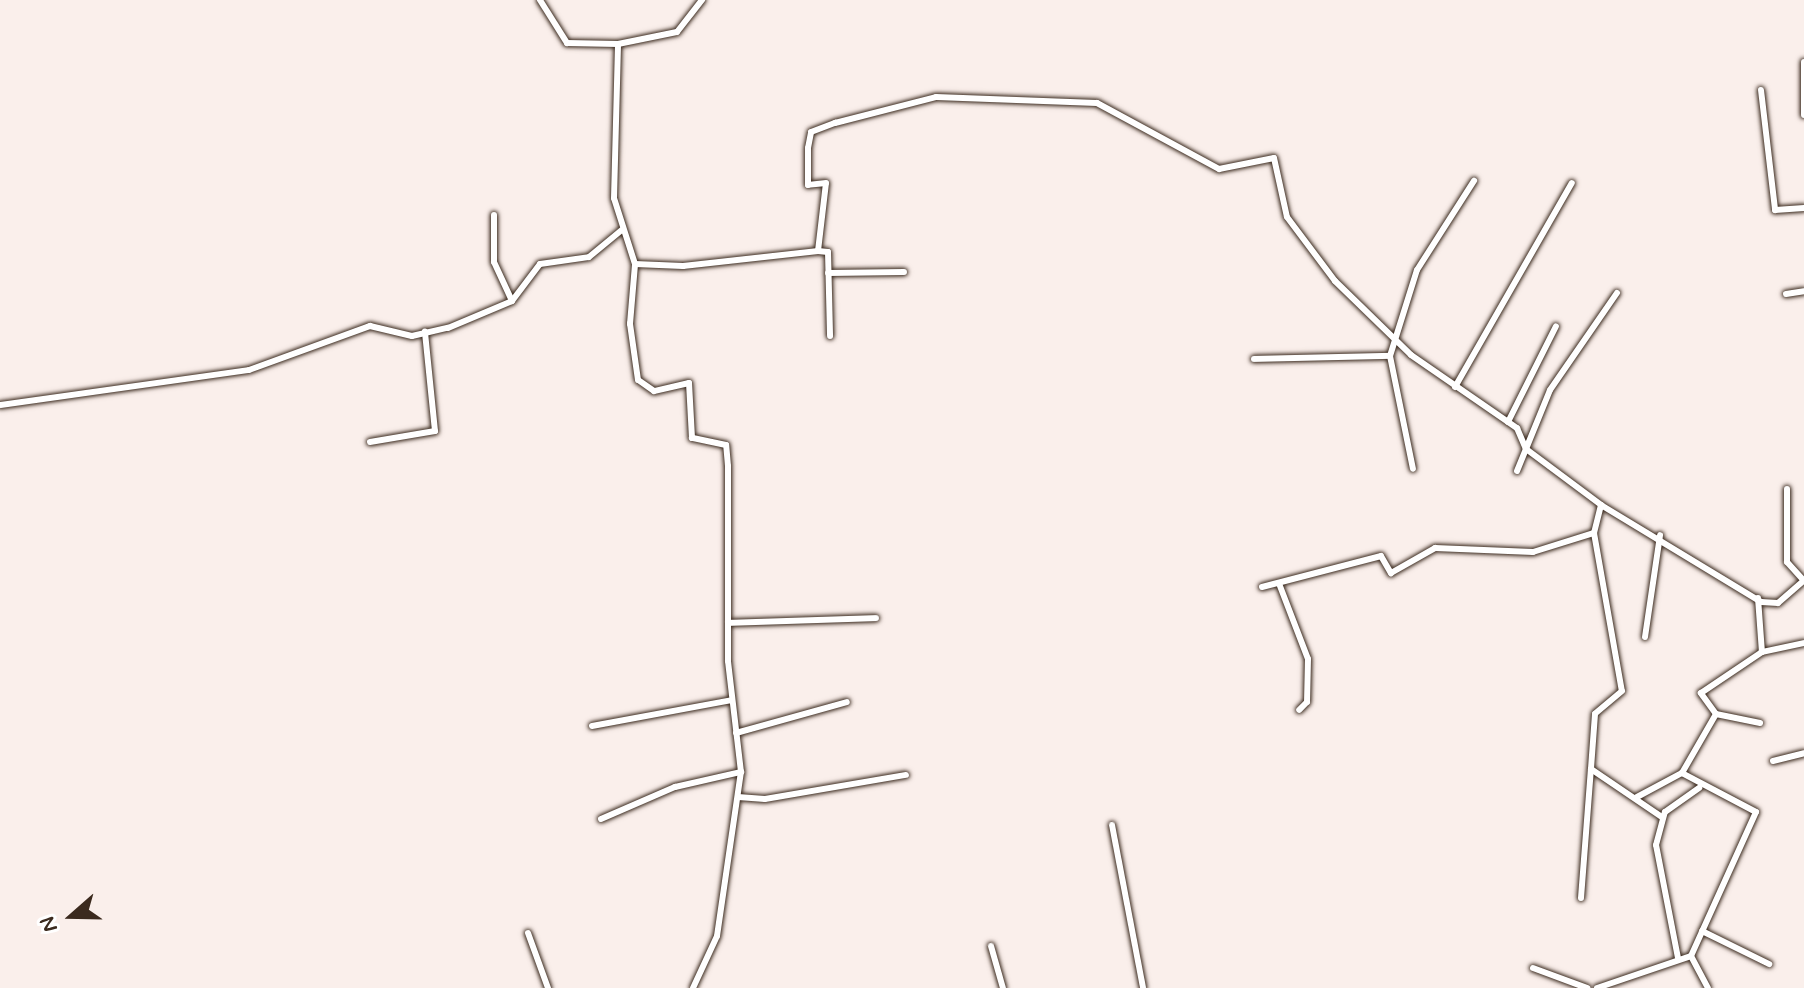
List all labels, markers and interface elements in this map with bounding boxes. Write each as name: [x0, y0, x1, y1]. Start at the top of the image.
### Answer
north arrow: [32, 876, 112, 956]
text: N: [34, 913, 65, 936]

